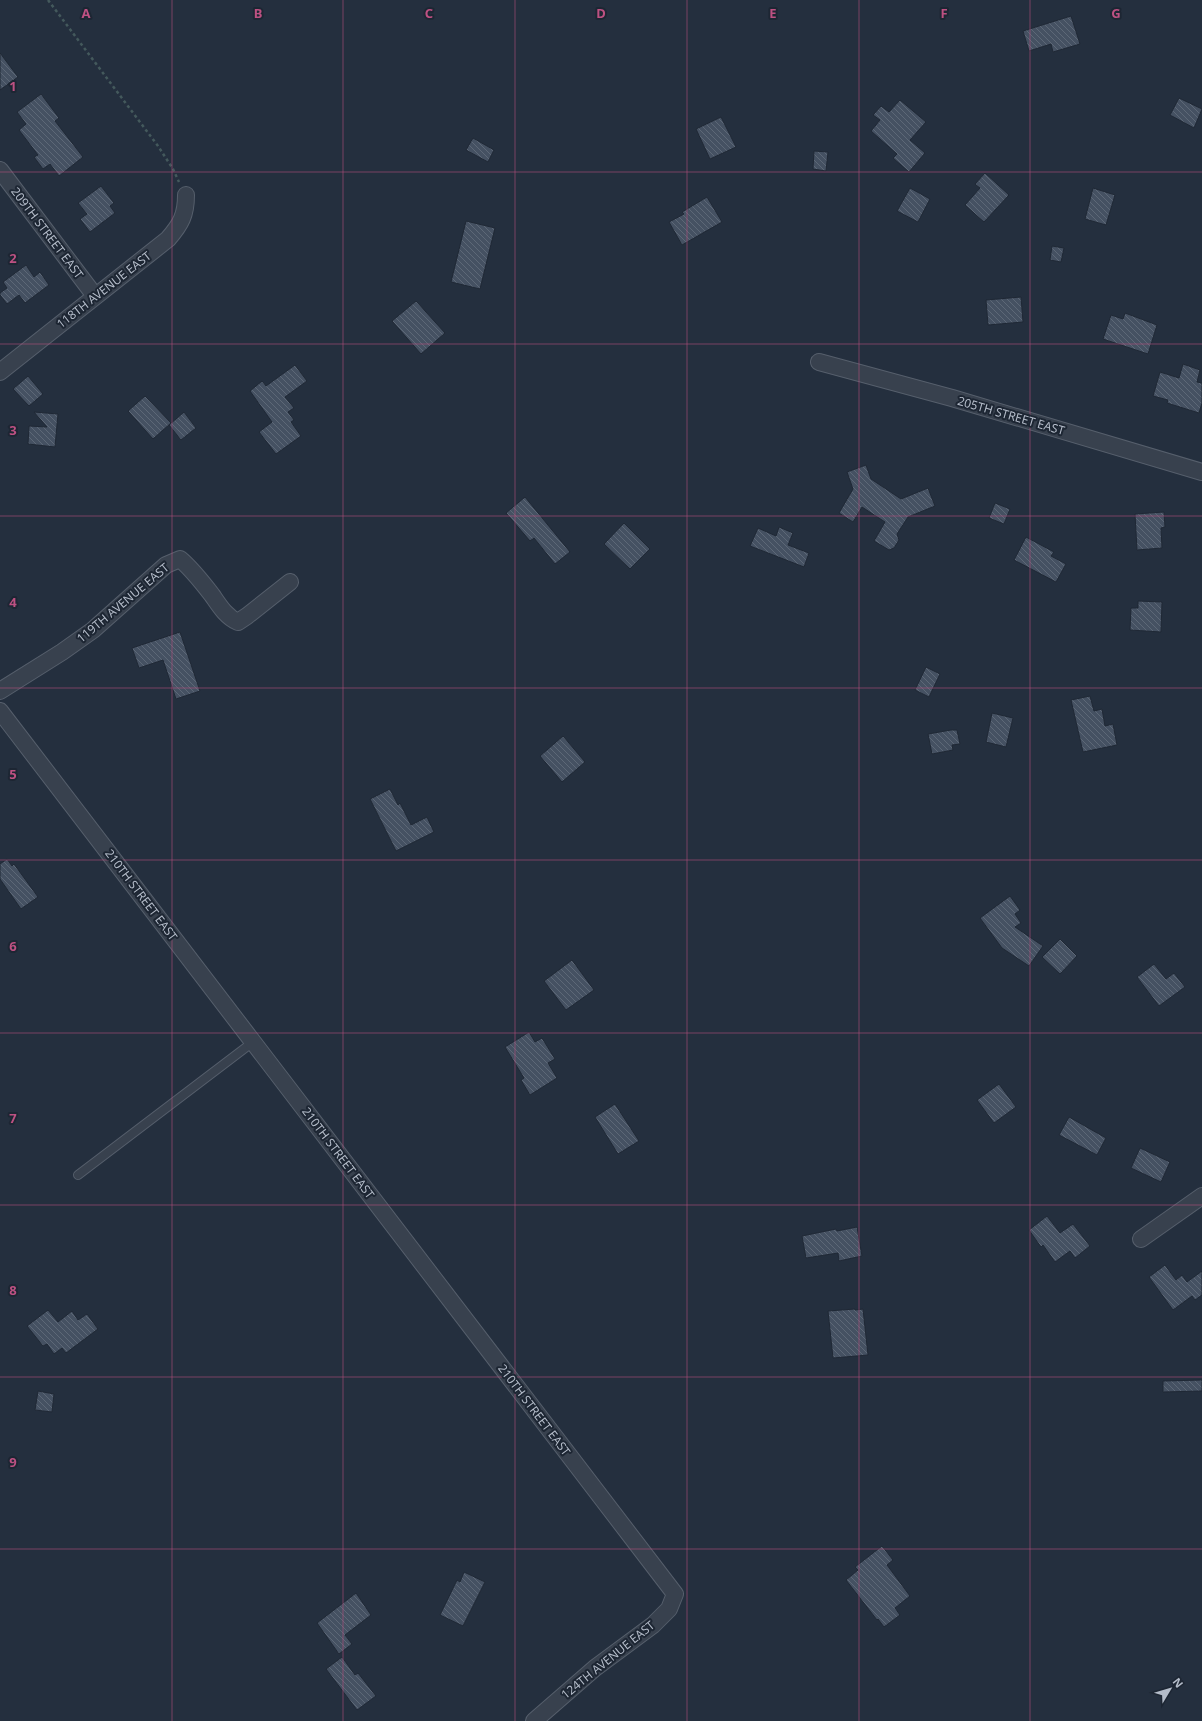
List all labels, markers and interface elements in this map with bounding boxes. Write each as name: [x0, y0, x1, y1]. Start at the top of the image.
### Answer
text: A: [82, 4, 91, 22]
text: B: [254, 4, 262, 22]
text: C: [425, 4, 433, 22]
text: D: [596, 4, 606, 22]
text: E: [769, 4, 777, 22]
text: F: [940, 4, 948, 22]
text: G: [1111, 4, 1121, 22]
text: 1: [9, 77, 17, 95]
street label: 209TH STREET EAST: [8, 184, 86, 282]
street label: 118TH AVENUE EAST: [53, 247, 155, 332]
street label: 205TH STREET EAST: [956, 392, 1067, 439]
text: 3: [9, 421, 17, 439]
street label: 119TH AVENUE EAST: [73, 559, 173, 646]
text: 4: [9, 593, 17, 611]
text: 5: [9, 765, 17, 783]
street label: 210TH STREET EAST: [101, 845, 182, 944]
text: 6: [9, 937, 17, 955]
street label: 210TH STREET EAST: [298, 1103, 379, 1202]
text: 7: [9, 1109, 17, 1127]
text: 8: [9, 1281, 17, 1299]
street label: 210TH STREET EAST: [494, 1360, 575, 1459]
text: 9: [9, 1453, 17, 1471]
street label: 124TH AVENUE EAST: [557, 1616, 658, 1703]
north arrow: [1150, 1669, 1190, 1709]
text: N: [1170, 1674, 1187, 1691]

